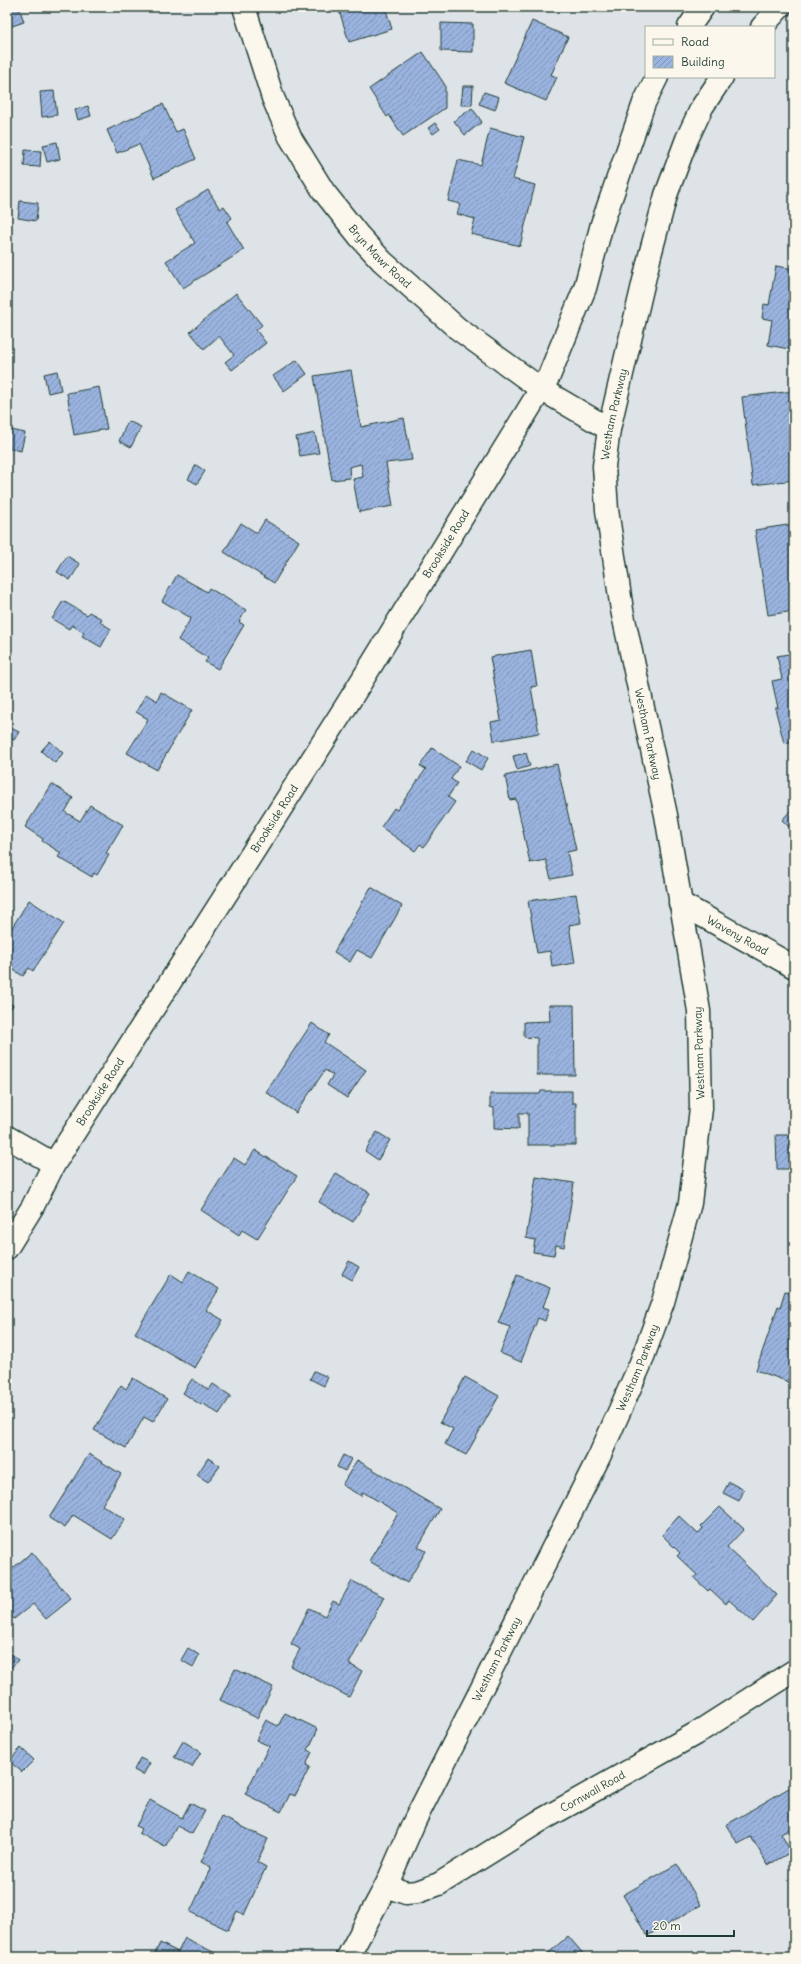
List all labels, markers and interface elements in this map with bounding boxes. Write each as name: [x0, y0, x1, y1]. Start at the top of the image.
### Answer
legend: [645, 26, 775, 78]
text: Road: [681, 34, 709, 49]
text: Building: [681, 54, 725, 69]
street label: Bryn Mawr Road: [346, 222, 415, 291]
street label: Westham Parkway: [598, 367, 630, 461]
street label: Brookside Road: [419, 506, 473, 581]
street label: Westham Parkway: [631, 687, 665, 781]
street label: Brookside Road: [247, 782, 301, 855]
street label: Waveny Road: [704, 913, 771, 958]
street label: Westham Parkway: [690, 1006, 708, 1100]
street label: Brookside Road: [73, 1055, 127, 1128]
street label: Westham Parkway: [613, 1322, 661, 1413]
street label: Westham Parkway: [469, 1614, 524, 1704]
street label: Cornwall Road: [558, 1767, 628, 1815]
scale bar: [647, 1912, 734, 1938]
text: 20 m: [653, 1918, 681, 1933]

